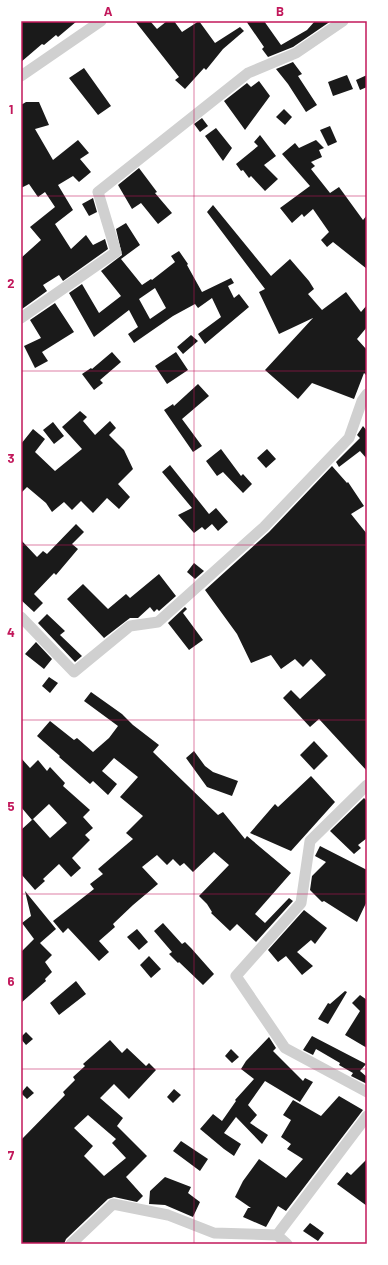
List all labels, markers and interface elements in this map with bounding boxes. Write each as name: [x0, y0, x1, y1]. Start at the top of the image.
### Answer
text: A: [104, 3, 113, 19]
text: B: [276, 3, 284, 19]
text: 1: [9, 101, 13, 117]
text: 2: [7, 275, 15, 291]
text: 3: [7, 450, 15, 466]
text: 4: [7, 624, 15, 640]
text: 5: [7, 798, 15, 814]
text: 6: [8, 973, 15, 989]
text: 7: [8, 1147, 15, 1163]

